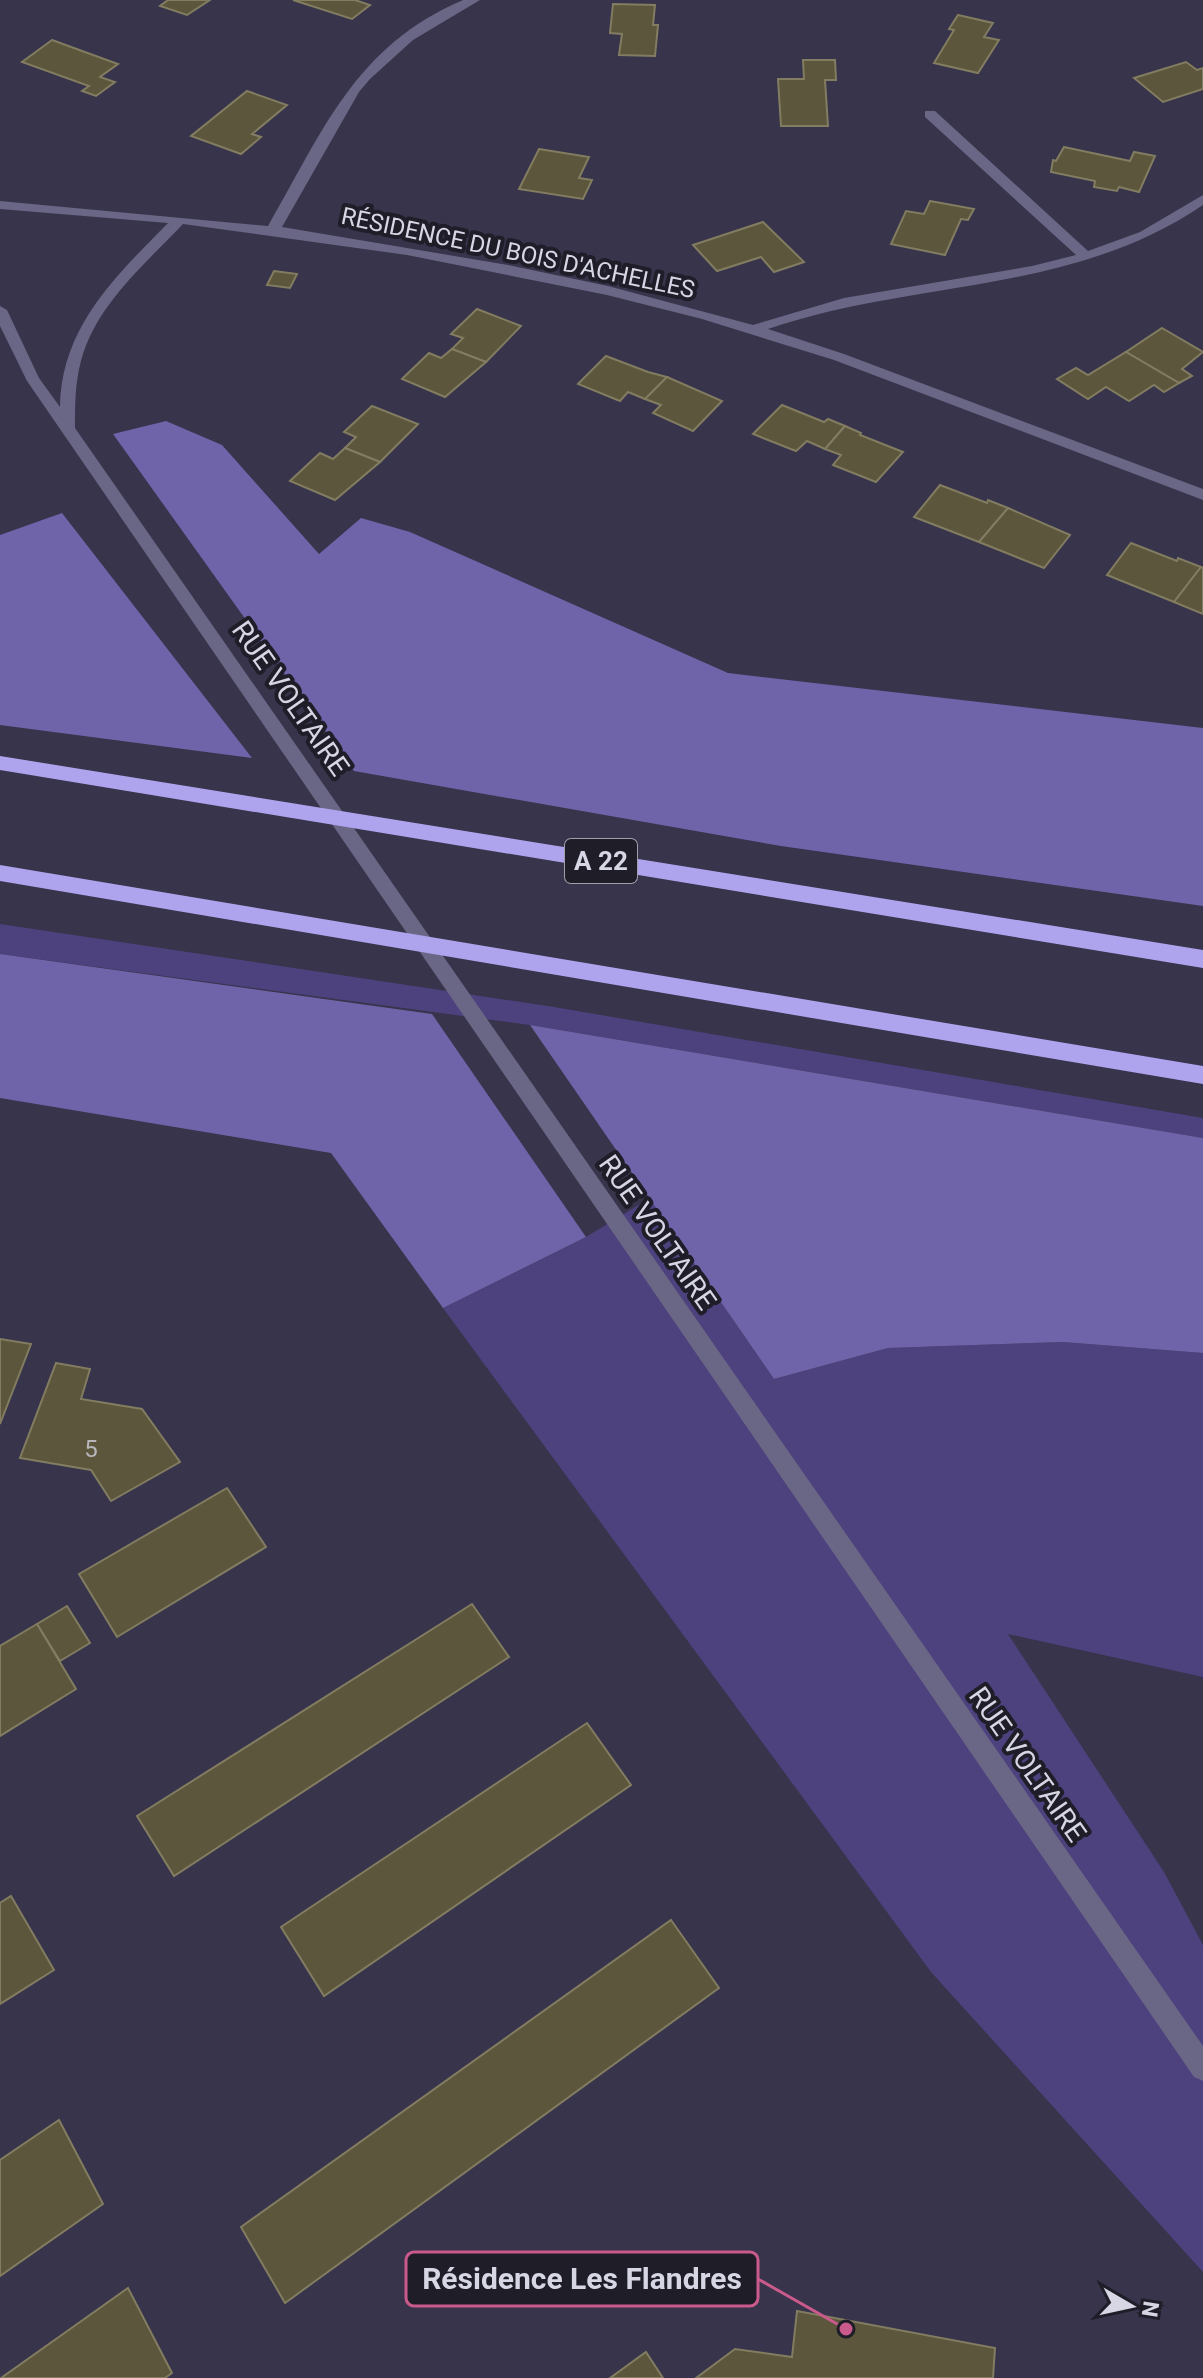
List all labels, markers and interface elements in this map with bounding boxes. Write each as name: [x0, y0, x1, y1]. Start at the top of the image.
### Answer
street label: RÉSIDENCE DU BOIS D'ACHELLES: [339, 202, 697, 304]
street label: RUE VOLTAIRE: [225, 615, 356, 782]
road number: A 22: [565, 839, 637, 883]
street label: RUE VOLTAIRE: [592, 1149, 723, 1316]
house number: 5: [84, 1435, 98, 1463]
street label: RUE VOLTAIRE: [962, 1681, 1093, 1848]
callout: Résidence Les Flandres: [406, 2252, 758, 2306]
text: Résidence Les Flandres: [422, 2261, 742, 2296]
north arrow: [1091, 2266, 1171, 2346]
text: N: [1137, 2299, 1164, 2319]

